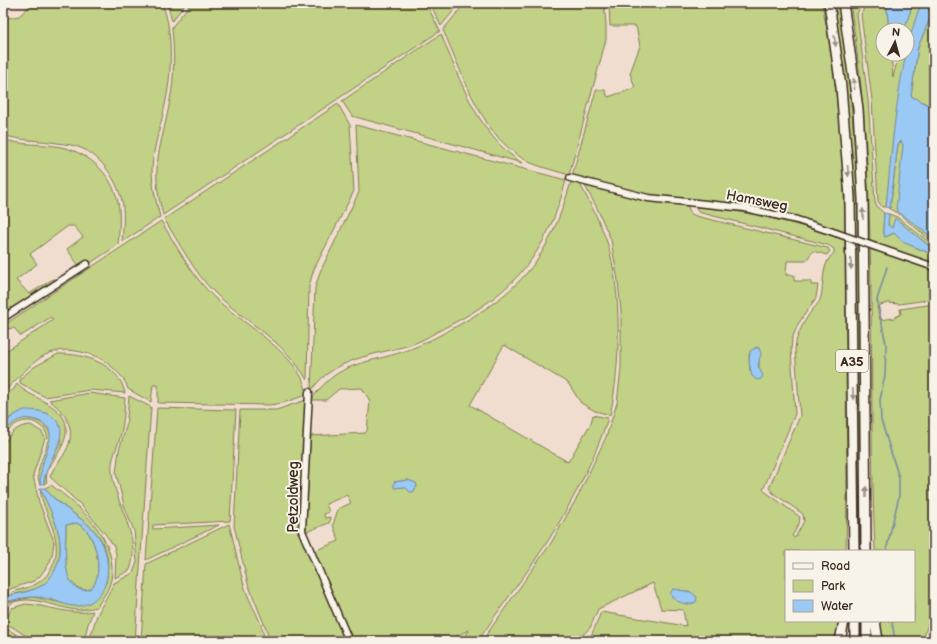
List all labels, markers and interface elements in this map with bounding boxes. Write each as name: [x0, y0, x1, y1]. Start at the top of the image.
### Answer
north arrow: [875, 22, 915, 62]
text: N: [891, 26, 901, 39]
one-way arrow: [832, 35, 838, 48]
one-way arrow: [851, 78, 857, 90]
one-way arrow: [844, 165, 851, 177]
street label: Hamsweg: [725, 186, 789, 215]
one-way arrow: [860, 207, 866, 220]
one-way arrow: [848, 258, 854, 271]
road number: A35: [836, 350, 868, 372]
one-way arrow: [850, 388, 856, 401]
street label: Petzoldweg: [285, 461, 302, 533]
one-way arrow: [863, 485, 869, 498]
legend: [785, 550, 915, 622]
text: Road: [821, 559, 850, 574]
text: Park: [821, 579, 845, 594]
text: Water: [821, 599, 853, 614]

